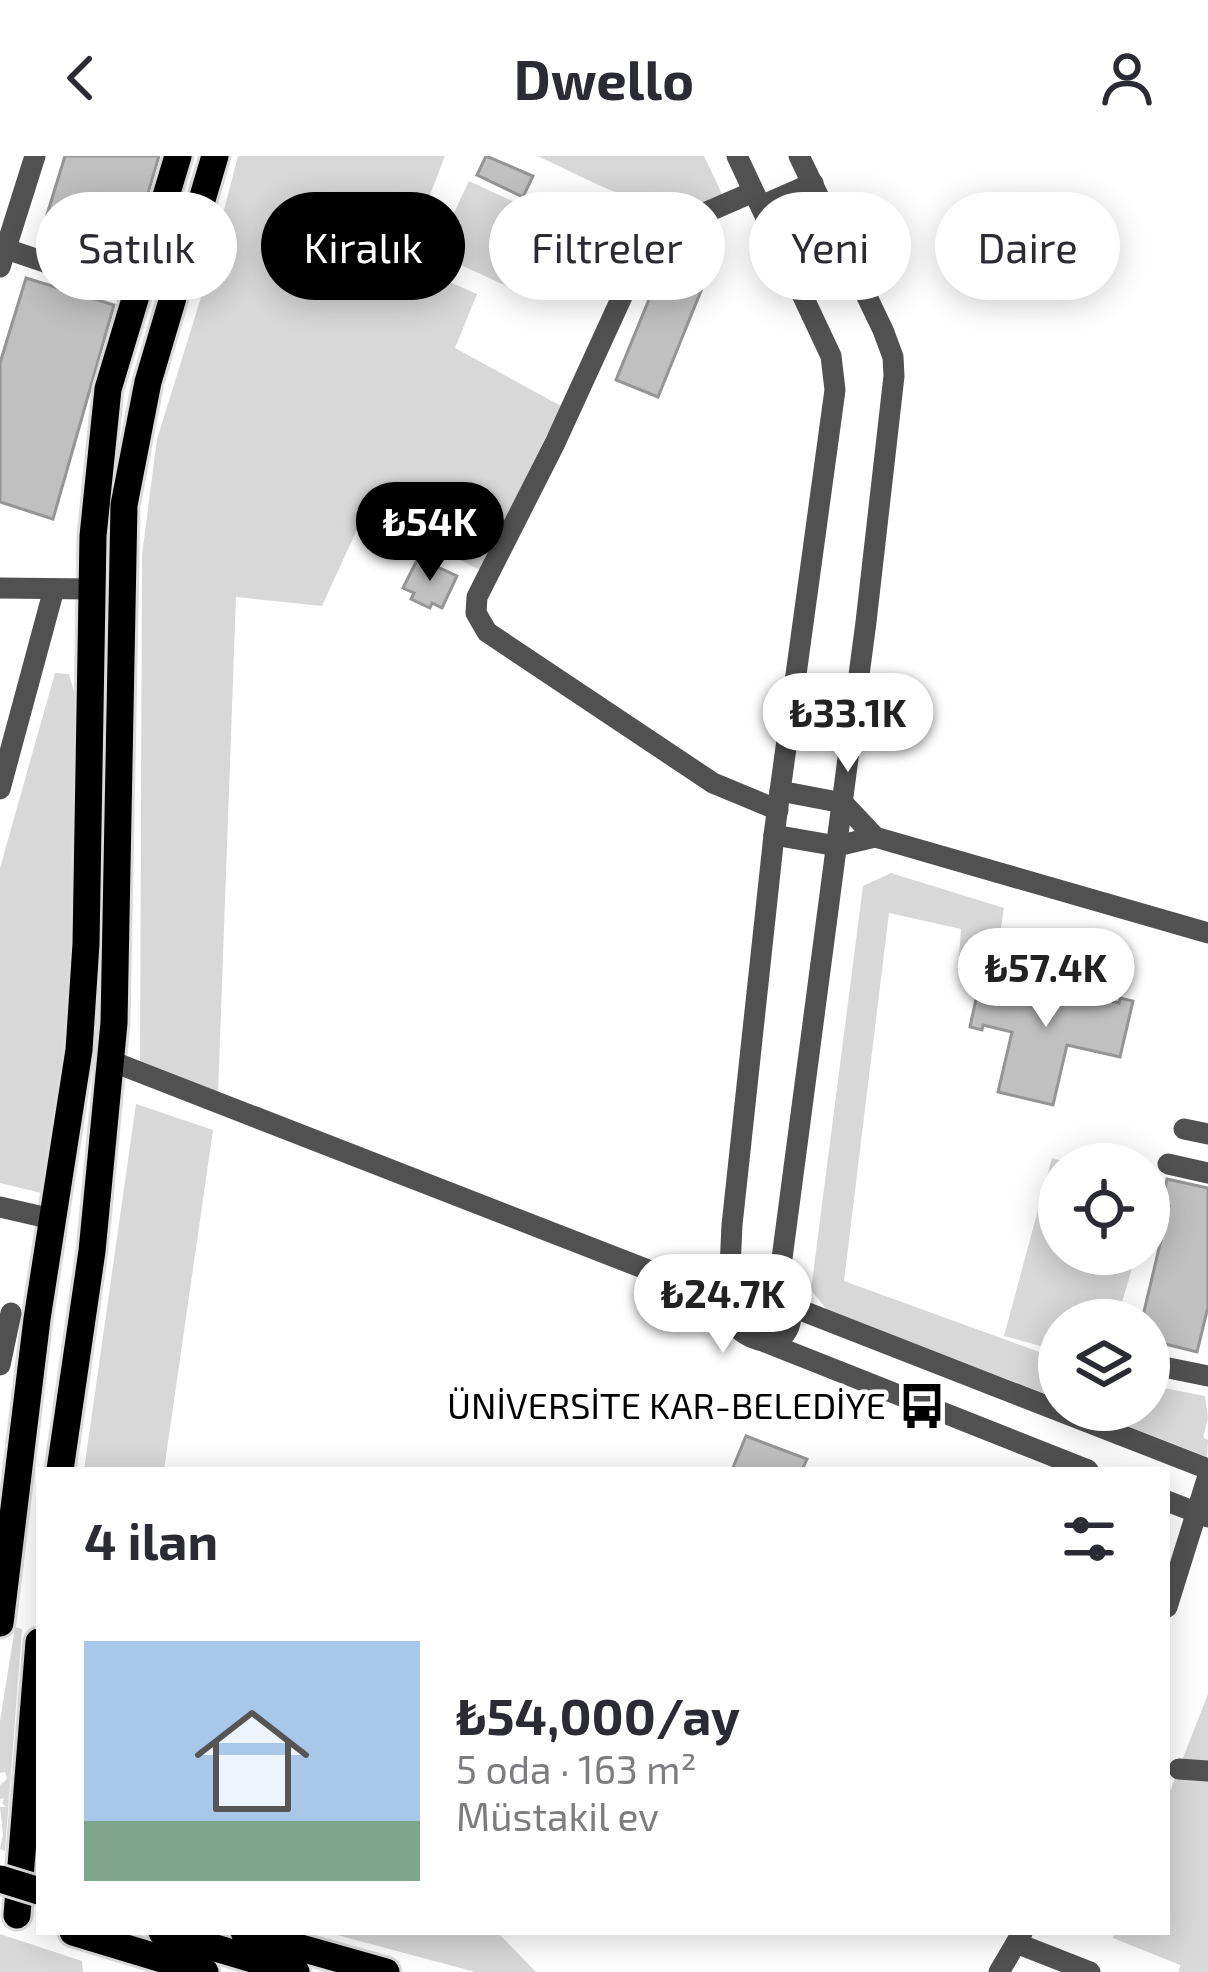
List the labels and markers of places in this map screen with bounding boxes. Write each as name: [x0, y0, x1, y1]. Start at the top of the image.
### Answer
pin: ₺54K: [359, 482, 501, 584]
pin: ₺33.1K: [750, 673, 946, 775]
pin: ₺57.4K: [948, 928, 1144, 1030]
pin: ₺24.7K: [625, 1254, 821, 1356]
bus stop icon: ÜNİVERSİTE KAR-BELEDİYE: [897, 1381, 947, 1431]
place label: ÜNİVERSİTE KAR-BELEDİYE: [447, 1383, 886, 1426]

